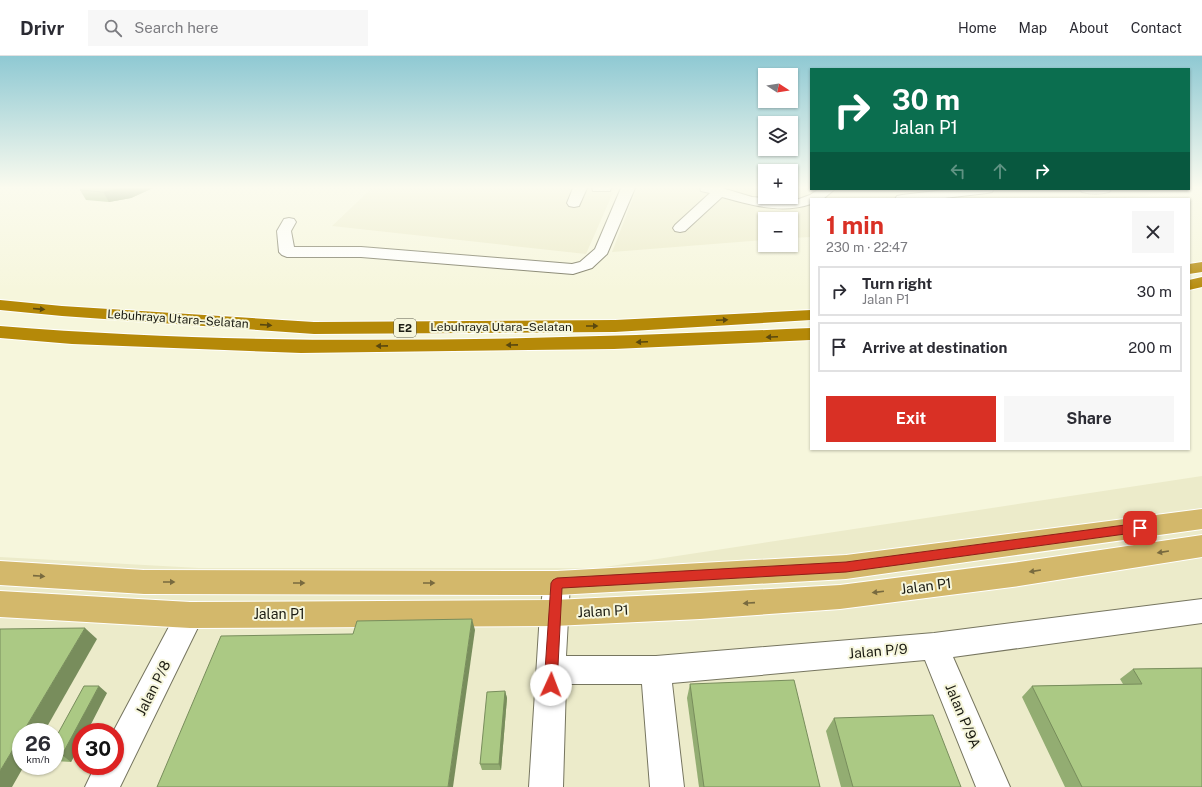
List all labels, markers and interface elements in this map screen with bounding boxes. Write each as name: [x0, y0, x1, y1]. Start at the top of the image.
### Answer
search box: [88, 10, 368, 46]
text: Drivr: [20, 17, 64, 39]
icon: search: [102, 17, 124, 39]
text: Search here: [134, 19, 219, 36]
text: Home: [958, 20, 997, 36]
text: Map: [1019, 20, 1047, 36]
text: About: [1069, 20, 1109, 36]
text: Contact: [1131, 20, 1182, 36]
north arrow: [758, 68, 798, 108]
map controls: [758, 68, 798, 252]
text: 30 m: [892, 83, 960, 116]
icon: right: [826, 84, 878, 136]
button: layers: [758, 116, 798, 156]
text: Jalan P1: [892, 117, 958, 138]
icon: left: [947, 160, 969, 182]
icon: ahead: [989, 160, 1011, 182]
icon: right: [1031, 160, 1053, 182]
button: +: [758, 164, 798, 204]
text: 1 min: [826, 211, 884, 239]
button: close: [1132, 211, 1174, 253]
button: −: [758, 212, 798, 252]
text: 230 m · 22:47: [826, 240, 908, 255]
text: Turn right: [862, 275, 932, 292]
icon: right: [828, 280, 850, 302]
text: 30 m: [1137, 283, 1172, 300]
text: Jalan P1: [862, 292, 910, 307]
one-way arrow: [33, 305, 45, 312]
street label: Lebuhraya Utara–Selatan: [107, 307, 249, 331]
one-way arrow: [716, 317, 728, 324]
road number: E2: [394, 319, 416, 337]
street label: Lebuhraya Utara–Selatan: [430, 320, 572, 334]
one-way arrow: [260, 321, 272, 328]
one-way arrow: [586, 323, 599, 329]
one-way arrow: [766, 333, 778, 340]
icon: arrive: [828, 336, 850, 358]
one-way arrow: [636, 339, 648, 346]
text: Arrive at destination: [862, 339, 1007, 356]
text: 200 m: [1128, 339, 1172, 356]
one-way arrow: [506, 341, 518, 348]
one-way arrow: [375, 343, 388, 349]
button: Exit: [826, 396, 996, 442]
button: Share: [1004, 396, 1174, 442]
pin: [1123, 511, 1157, 545]
icon: arrive: [1129, 517, 1151, 539]
one-way arrow: [1157, 549, 1170, 555]
one-way arrow: [1029, 568, 1041, 574]
one-way arrow: [33, 572, 45, 579]
street label: Jalan P1: [900, 575, 952, 597]
one-way arrow: [163, 579, 176, 585]
one-way arrow: [293, 580, 306, 586]
one-way arrow: [423, 580, 436, 586]
one-way arrow: [872, 589, 884, 595]
one-way arrow: [743, 599, 755, 606]
street label: Jalan P1: [577, 602, 629, 620]
street label: Jalan P1: [253, 606, 305, 622]
street label: Jalan P/9: [848, 640, 908, 662]
street label: Jalan P/8: [132, 658, 174, 718]
position arrow: [530, 664, 572, 706]
street label: Jalan P/9A: [942, 681, 984, 751]
speed limit sign: 30: [72, 723, 124, 775]
text: 26: [25, 732, 51, 756]
text: km/h: [26, 753, 50, 765]

